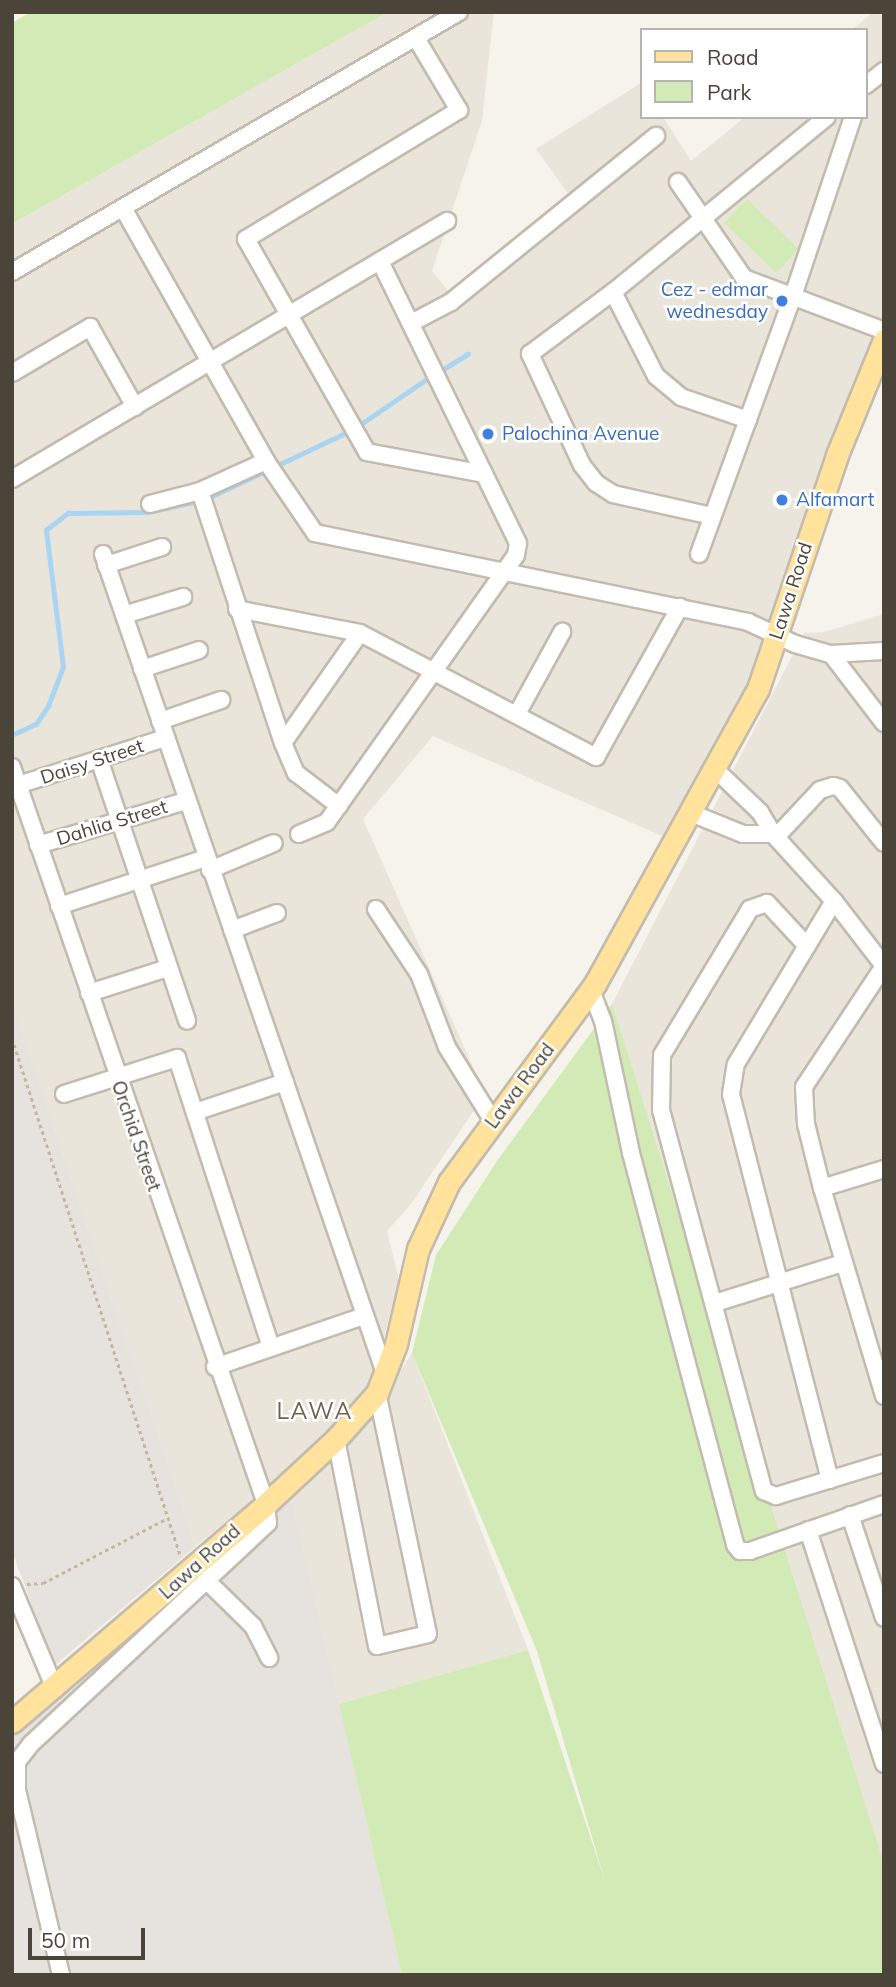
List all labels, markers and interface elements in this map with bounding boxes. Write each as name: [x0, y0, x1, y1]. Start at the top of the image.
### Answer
legend: [640, 28, 868, 119]
text: Road: [707, 44, 758, 70]
text: Park: [707, 79, 751, 105]
place label: Cez - edmar wednesday: [661, 279, 768, 323]
marker: Cez - edmar wednesday: [774, 293, 790, 309]
place label: Palochina Avenue: [502, 423, 659, 445]
marker: Palochina Avenue: [480, 426, 496, 442]
place label: Alfamart: [796, 489, 874, 511]
marker: Alfamart: [774, 492, 790, 508]
street label: Lawa Road: [765, 539, 817, 643]
street label: Daisy Street: [38, 735, 146, 789]
street label: Dahlia Street: [54, 795, 170, 851]
street label: Lawa Road: [481, 1039, 559, 1133]
street label: Orchid Street: [106, 1078, 166, 1194]
district label: LAWA: [277, 1397, 353, 1425]
street label: Lawa Road: [155, 1520, 245, 1604]
scale bar: [32, 1913, 149, 1957]
text: 50 m: [41, 1927, 90, 1953]

